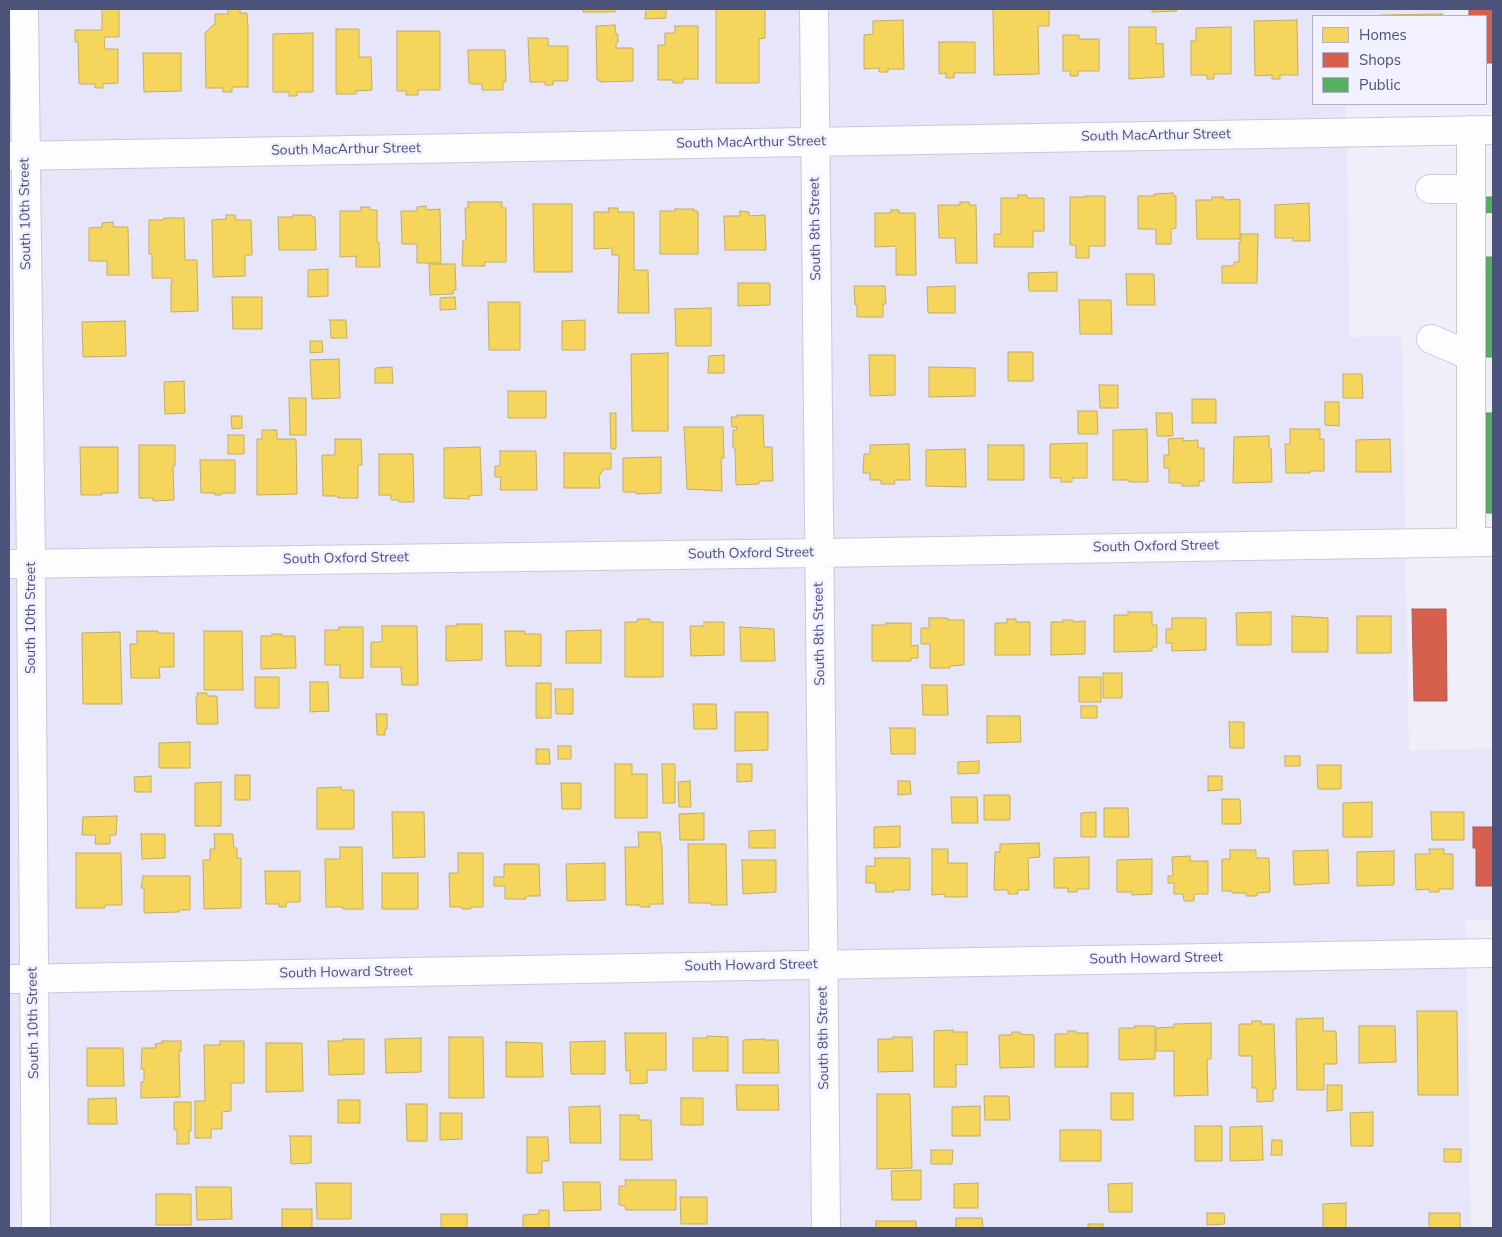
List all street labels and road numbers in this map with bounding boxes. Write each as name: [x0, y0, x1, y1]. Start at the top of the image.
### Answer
street label: South MacArthur Street: [1081, 126, 1231, 146]
street label: South MacArthur Street: [676, 133, 826, 153]
street label: South MacArthur Street: [271, 140, 421, 160]
street label: South 10th Street: [17, 158, 35, 270]
street label: South 8th Street: [807, 177, 825, 281]
street label: South Oxford Street: [1093, 538, 1219, 556]
street label: South Oxford Street: [688, 545, 814, 563]
street label: South Oxford Street: [283, 550, 409, 568]
street label: South 10th Street: [24, 562, 40, 674]
street label: South 8th Street: [811, 582, 829, 686]
street label: South Howard Street: [1089, 949, 1223, 969]
street label: South Howard Street: [684, 956, 818, 976]
street label: South Howard Street: [279, 963, 413, 983]
street label: South 10th Street: [25, 967, 43, 1079]
street label: South 8th Street: [815, 986, 833, 1090]

